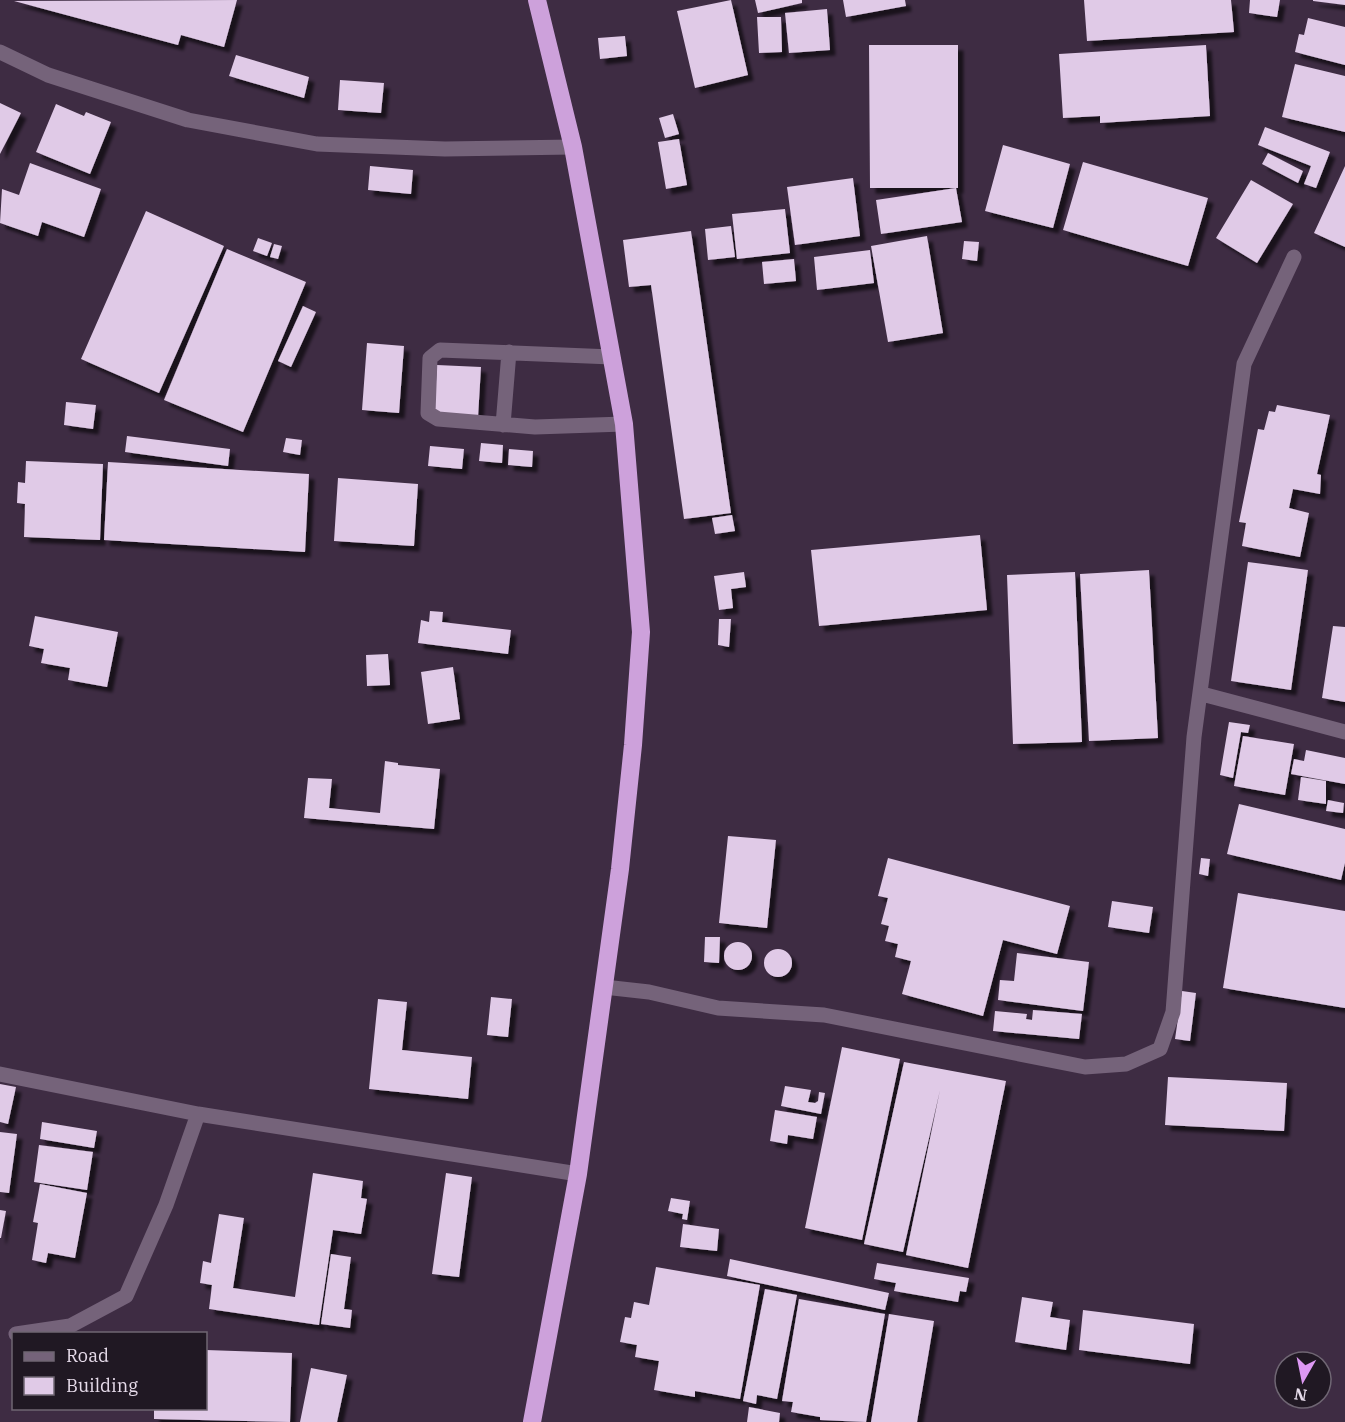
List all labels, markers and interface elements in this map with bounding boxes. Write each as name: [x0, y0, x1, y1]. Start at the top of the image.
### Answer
legend: [12, 1332, 207, 1410]
text: Road: [66, 1344, 109, 1367]
north arrow: [1273, 1350, 1333, 1410]
text: Building: [66, 1374, 138, 1397]
text: N: [1293, 1384, 1308, 1406]

